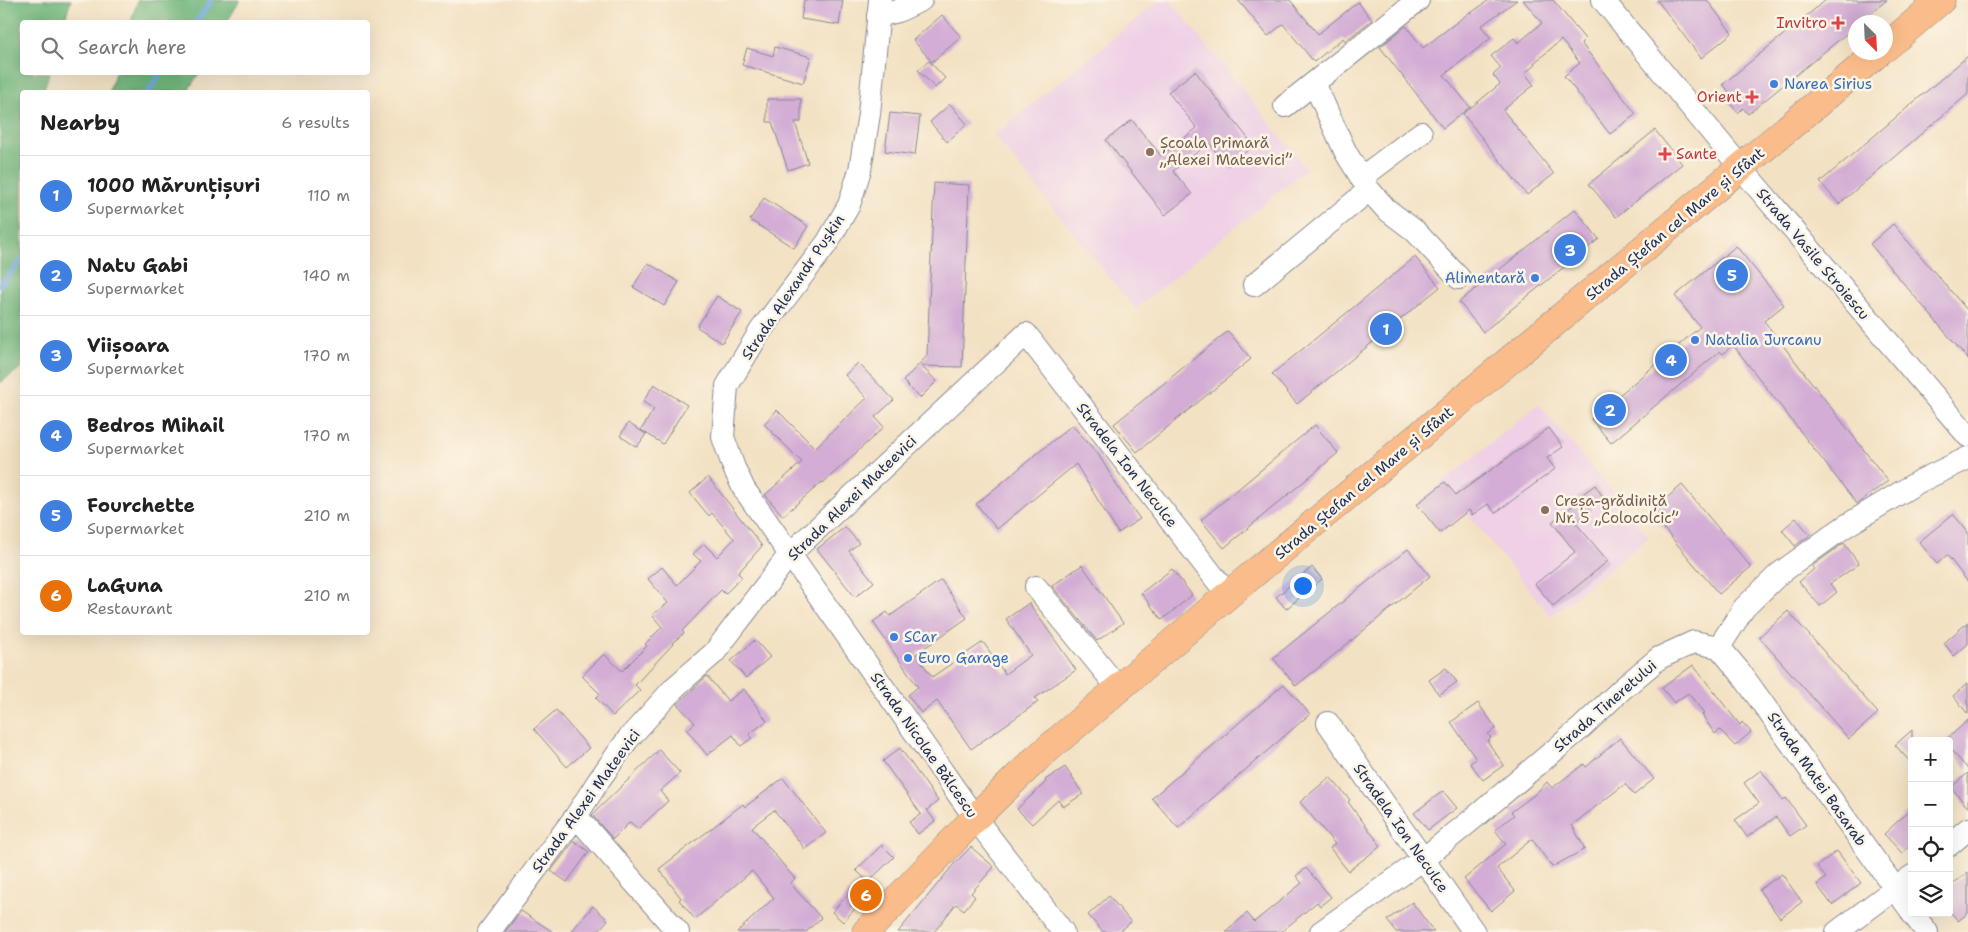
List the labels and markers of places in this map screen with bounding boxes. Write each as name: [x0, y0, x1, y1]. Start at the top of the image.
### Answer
place label: Invitro: [1776, 13, 1827, 33]
marker: Invitro: [1831, 16, 1845, 30]
place label: Narea Sirius: [1784, 74, 1872, 94]
marker: Narea Sirius: [1768, 78, 1780, 90]
place label: Orient: [1697, 87, 1742, 107]
marker: Orient: [1746, 91, 1758, 103]
place label: Școala Primară „Alexei Mateevici”: [1159, 133, 1293, 170]
place label: Sante: [1676, 144, 1717, 164]
marker: Școala Primară „Alexei Mateevici”: [1144, 146, 1156, 158]
marker: Sante: [1658, 147, 1672, 161]
pin: 3: [1554, 231, 1586, 269]
pin: 5: [1716, 256, 1748, 294]
place label: Alimentară: [1445, 268, 1526, 288]
marker: Alimentară: [1529, 272, 1541, 284]
pin: 1: [1370, 310, 1402, 348]
place label: Natalia Jurcanu: [1705, 330, 1822, 350]
marker: Natalia Jurcanu: [1689, 334, 1701, 346]
pin: 4: [1655, 341, 1687, 379]
pin: 2: [1594, 391, 1626, 429]
place label: Creșa-grădiniță Nr. 5 „Colocolcic”: [1555, 491, 1679, 528]
marker: Creșa-grădiniță Nr. 5 „Colocolcic”: [1539, 504, 1551, 516]
place label: SCar: [904, 627, 937, 647]
marker: SCar: [888, 631, 900, 643]
place label: Euro Garage: [918, 648, 1009, 668]
marker: Euro Garage: [902, 652, 914, 664]
pin: 6: [850, 876, 882, 914]

